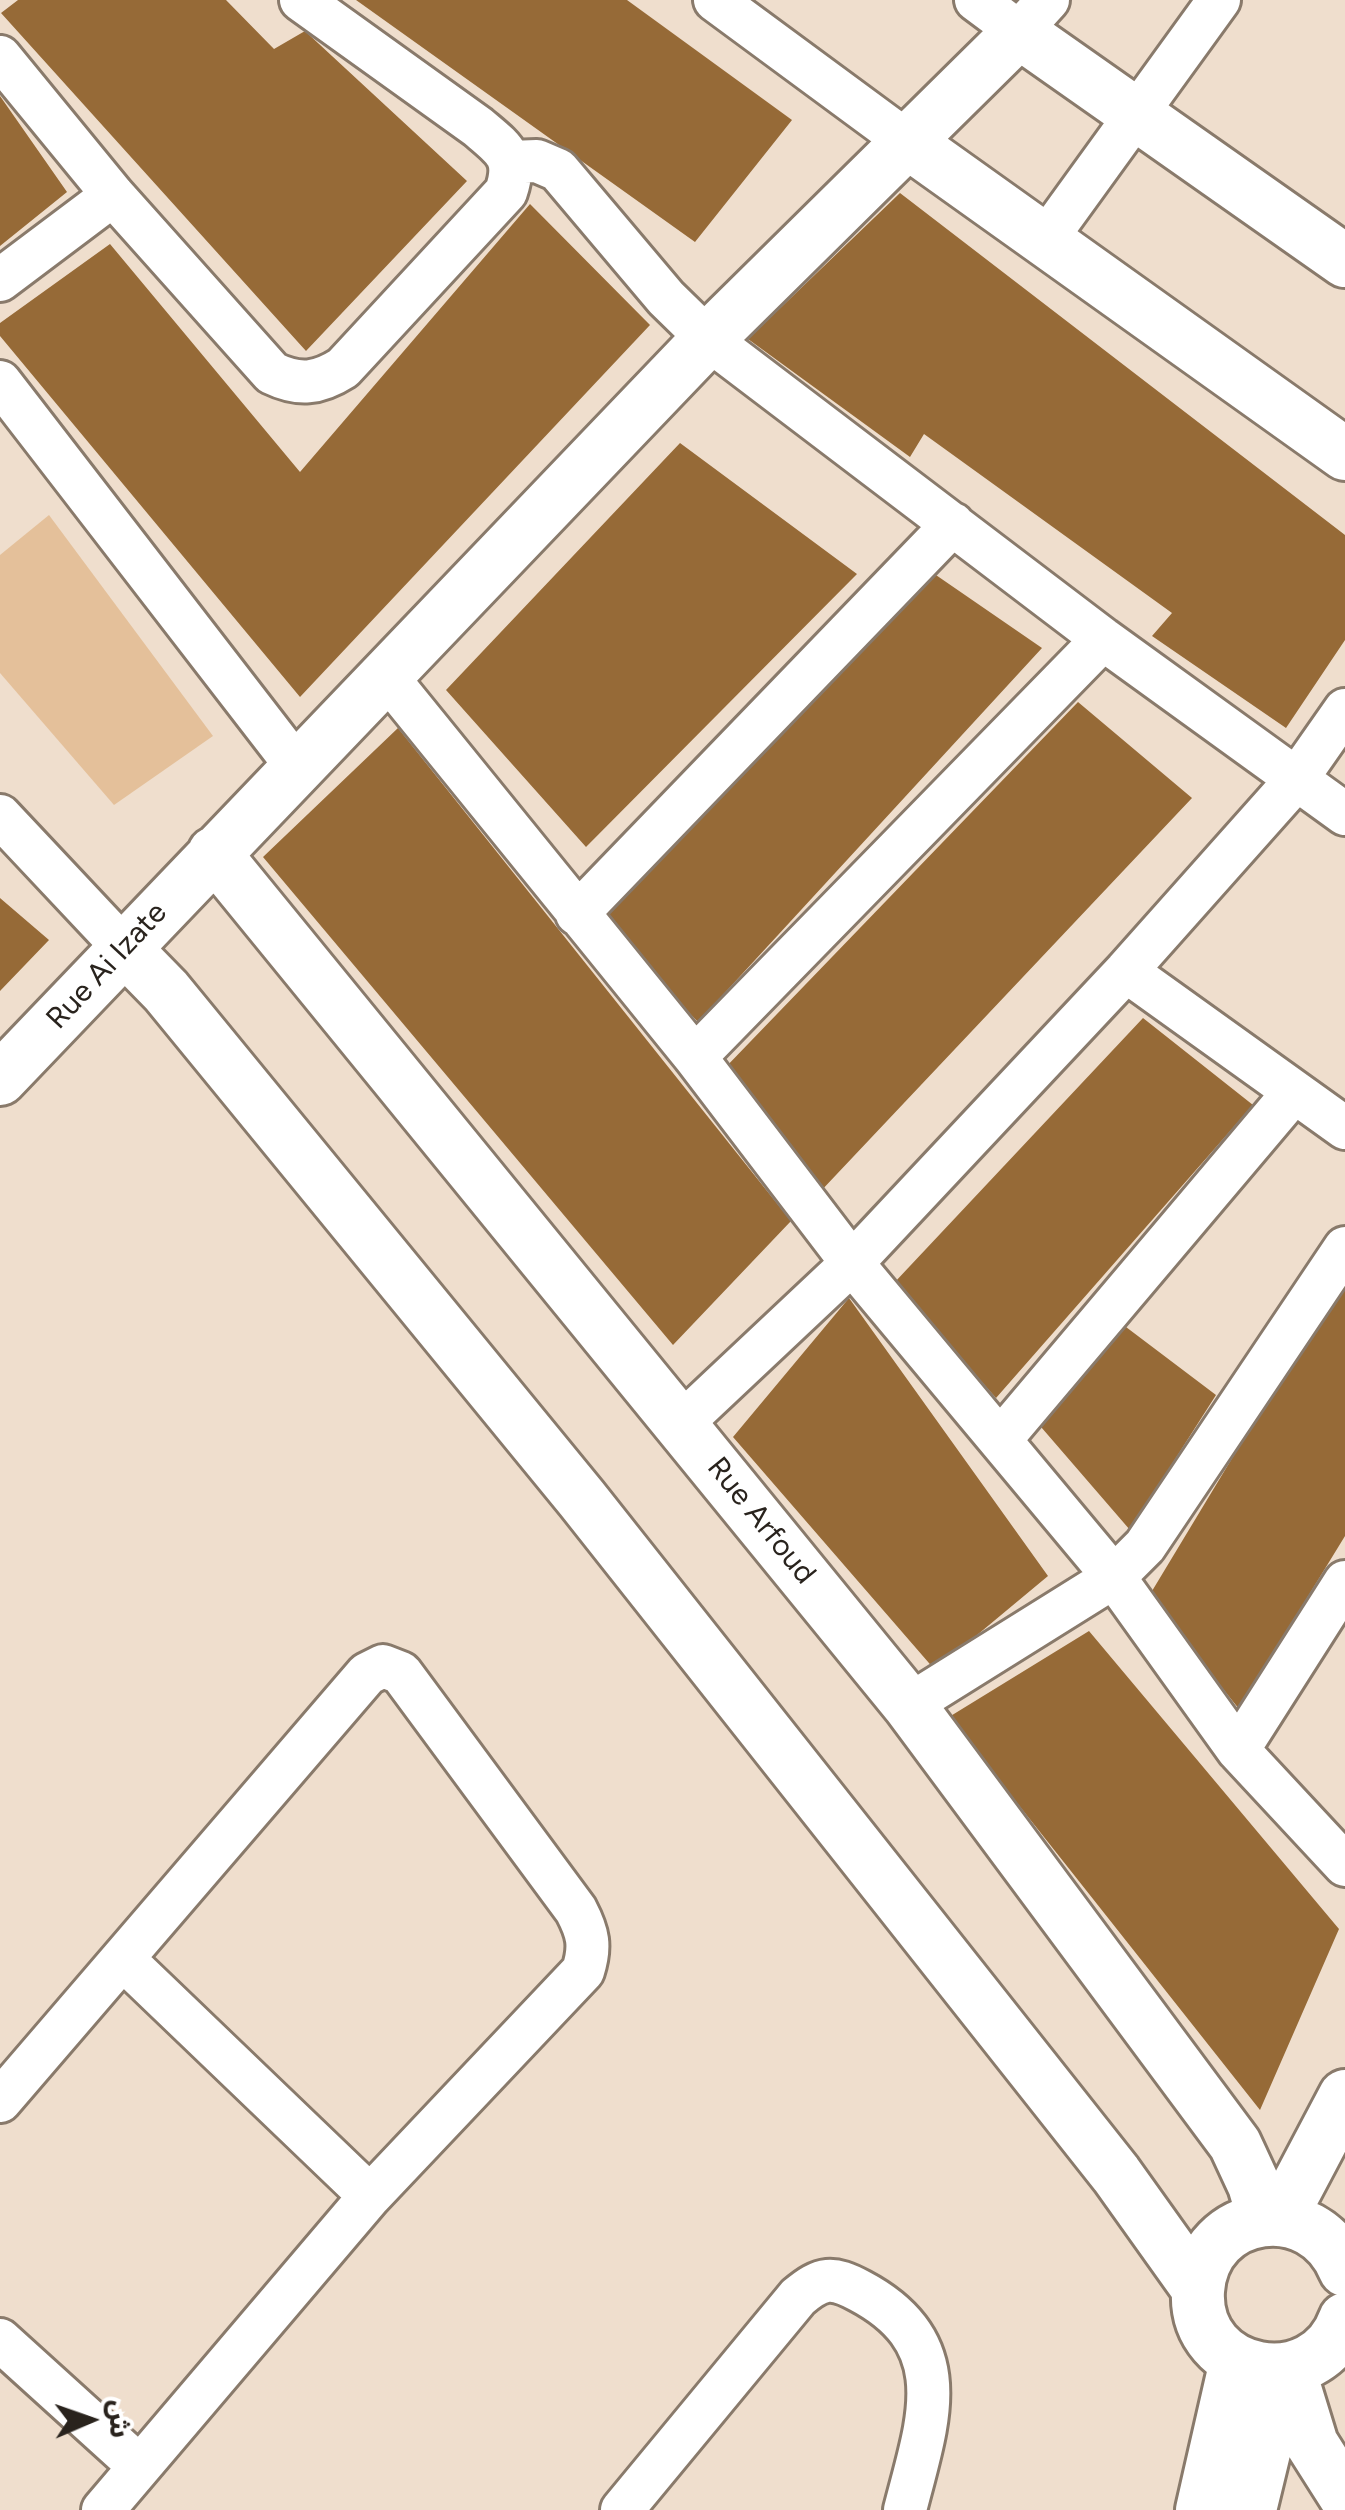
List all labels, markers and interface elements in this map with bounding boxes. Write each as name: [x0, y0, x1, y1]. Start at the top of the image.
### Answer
street label: Rue Ai Izate: [39, 895, 175, 1037]
street label: Rue Arfoud: [699, 1450, 823, 1592]
north arrow: [40, 2370, 140, 2470]
text: ش: [102, 2399, 138, 2439]

